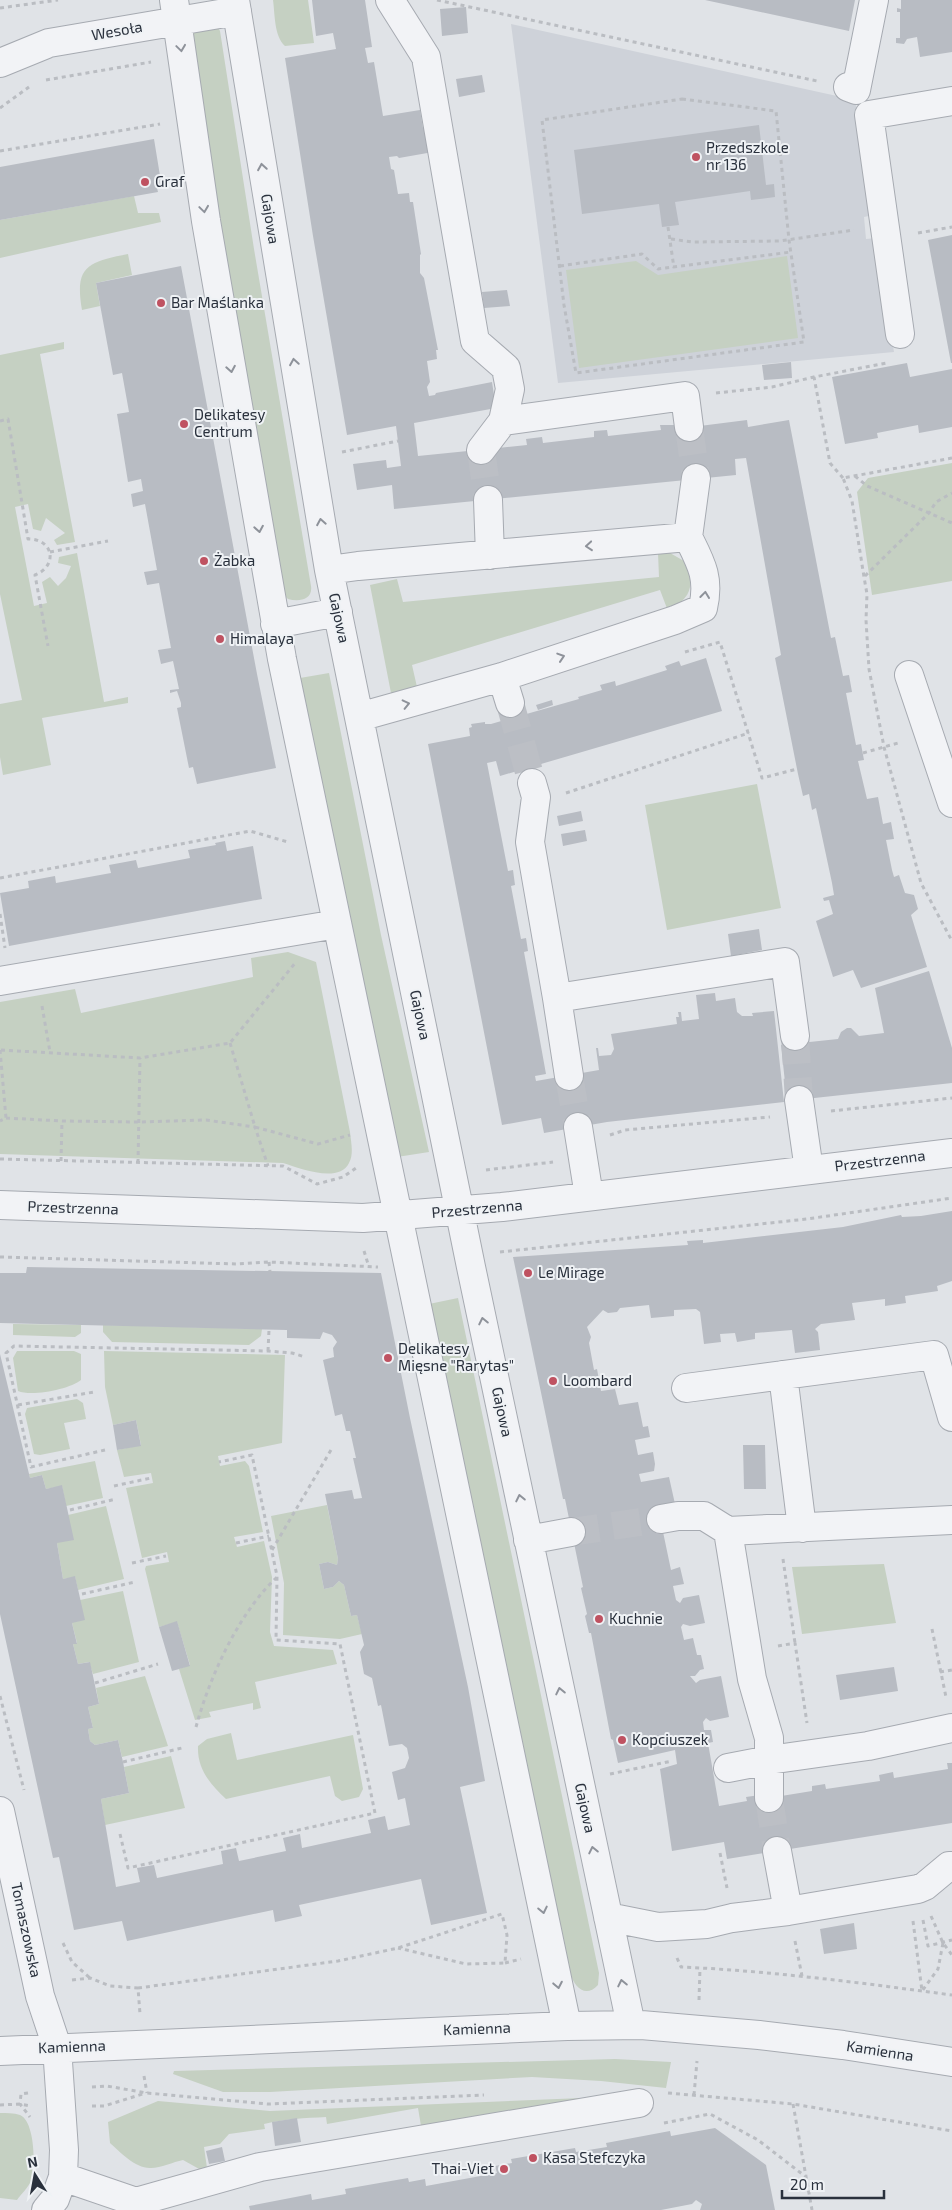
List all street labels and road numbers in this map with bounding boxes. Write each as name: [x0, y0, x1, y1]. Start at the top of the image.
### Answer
street label: Wesoła: [90, 17, 144, 43]
street label: Gajowa: [257, 193, 284, 245]
street label: Gajowa: [325, 591, 354, 645]
street label: Gajowa: [406, 988, 435, 1042]
street label: Przestrzenna: [833, 1146, 926, 1175]
street label: Przestrzenna: [431, 1195, 523, 1221]
street label: Przestrzenna: [27, 1196, 119, 1218]
street label: Gajowa: [488, 1385, 517, 1439]
street label: Gajowa: [571, 1781, 600, 1835]
street label: Tomaszowska: [8, 1881, 46, 1979]
street label: Kamienna: [443, 2018, 511, 2038]
street label: Kamienna: [38, 2036, 106, 2056]
street label: Kamienna: [845, 2036, 915, 2064]

